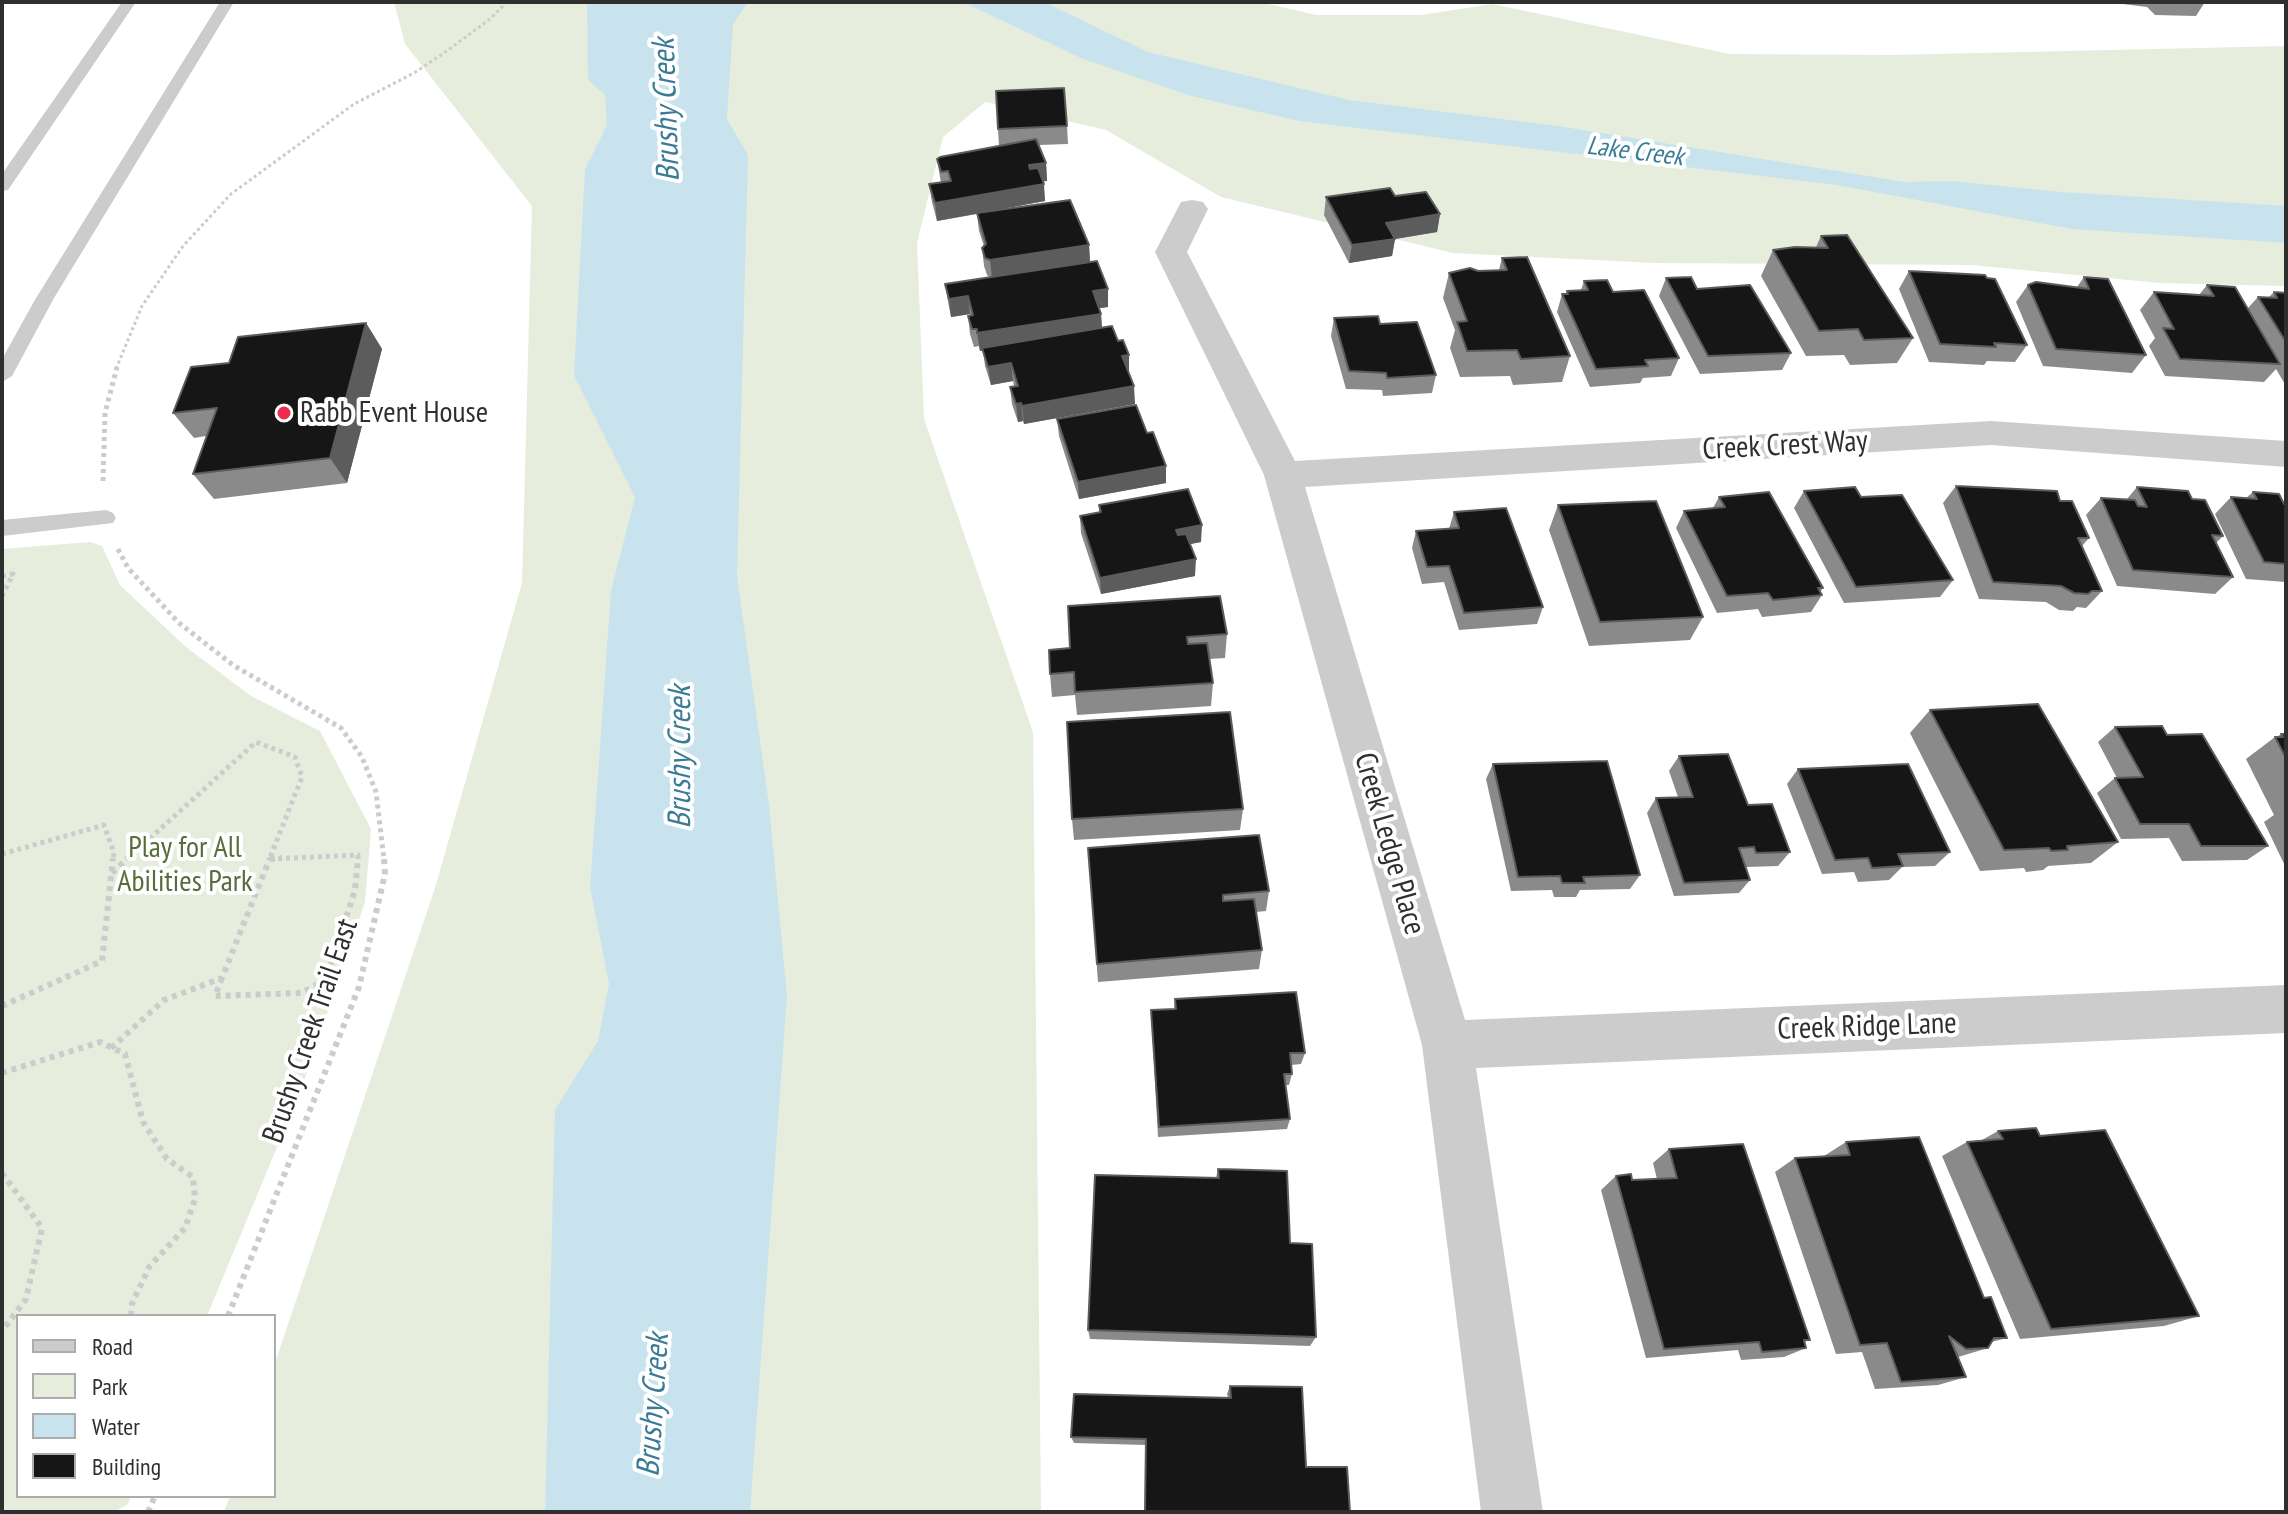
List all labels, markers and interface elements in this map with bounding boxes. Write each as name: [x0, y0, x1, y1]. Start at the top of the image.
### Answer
water label: Brushy Creek: [645, 38, 689, 182]
water label: Lake Creek: [1585, 131, 1685, 173]
place label: Rabb Event House: [300, 395, 488, 431]
marker: Rabb Event House: [275, 404, 293, 422]
street label: Creek Crest Way: [1702, 424, 1868, 468]
water label: Brushy Creek: [662, 685, 700, 829]
street label: Creek Ledge Place: [1346, 749, 1432, 939]
park label: Play for All Abilities Park: [117, 830, 253, 900]
street label: Brushy Creek Trail East: [256, 914, 366, 1148]
street label: Creek Ridge Lane: [1777, 1006, 1957, 1048]
legend: [16, 1314, 276, 1498]
text: Road: [92, 1331, 133, 1362]
water label: Brushy Creek: [630, 1332, 678, 1478]
text: Park: [92, 1371, 128, 1402]
text: Water: [92, 1411, 140, 1442]
text: Building: [92, 1451, 161, 1482]

